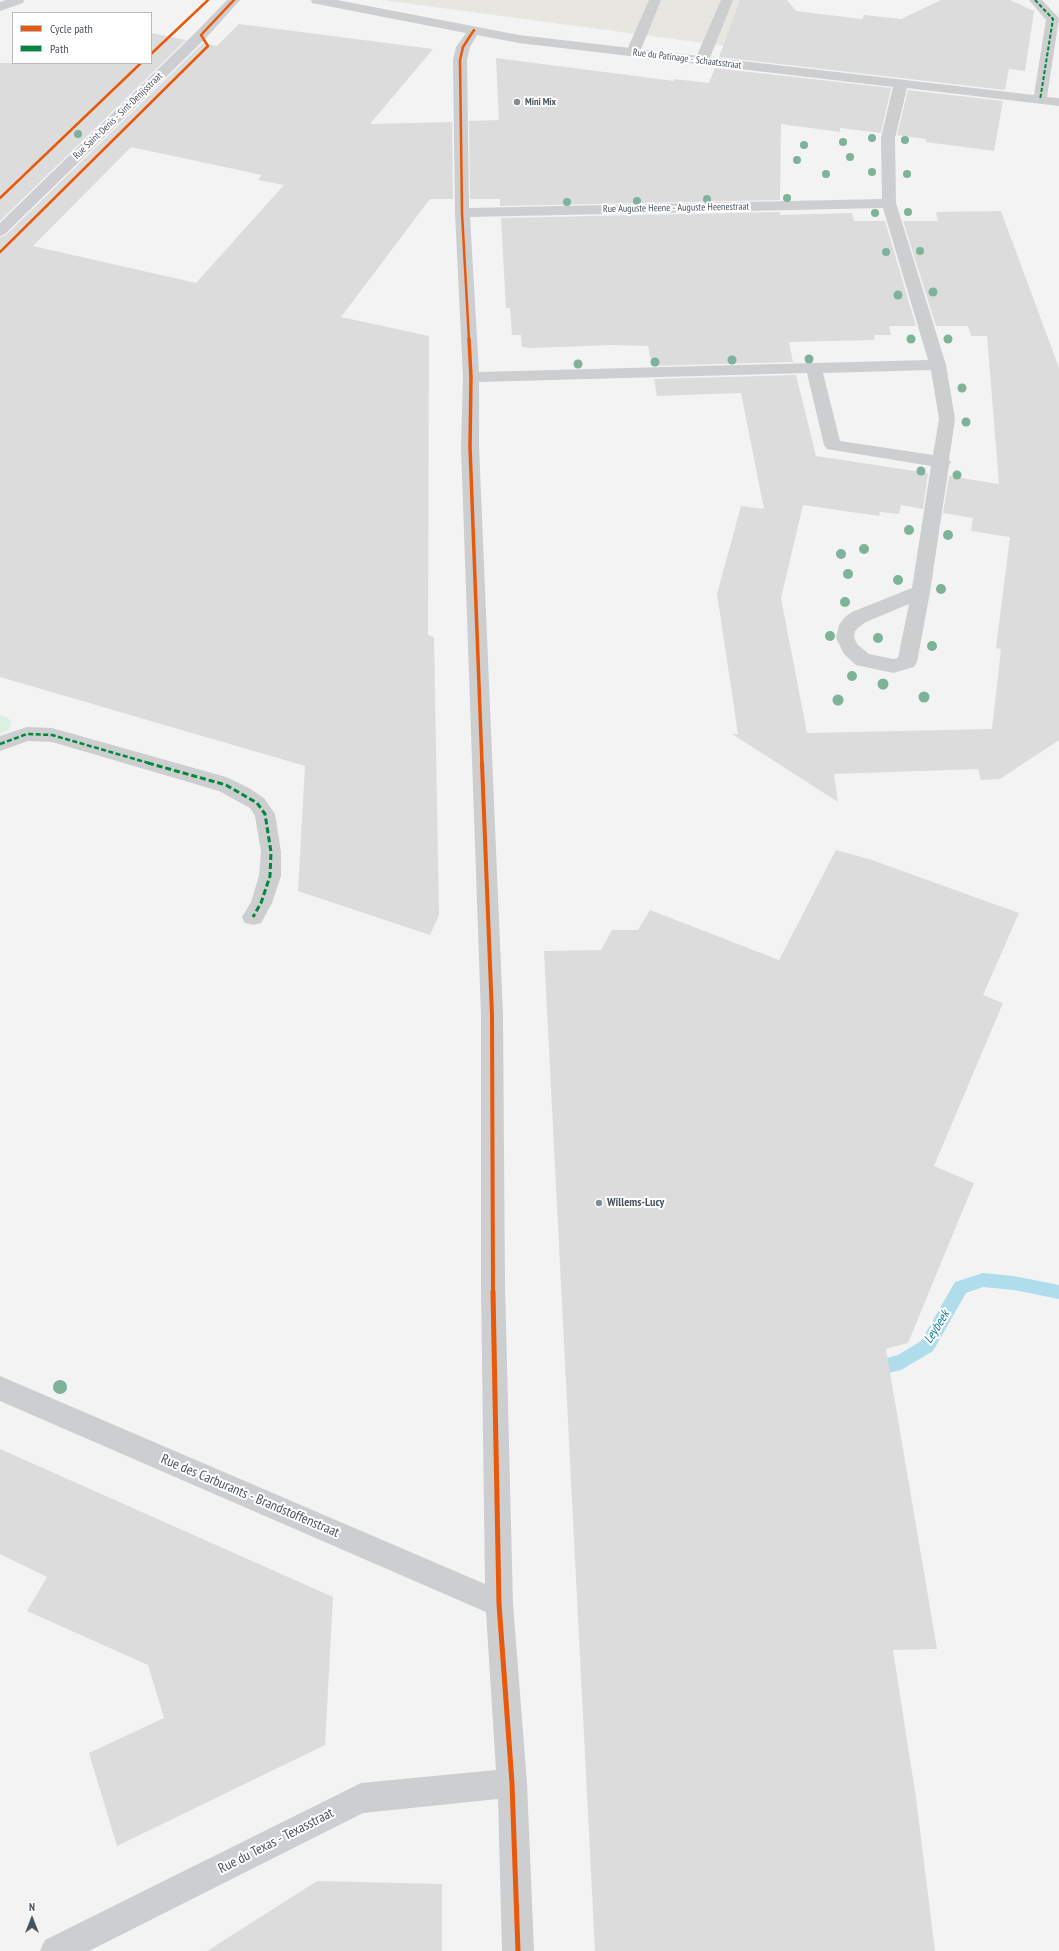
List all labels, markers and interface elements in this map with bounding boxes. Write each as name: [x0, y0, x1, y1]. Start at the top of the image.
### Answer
legend: [12, 12, 152, 64]
text: Cycle path: [50, 21, 93, 36]
text: Path: [50, 41, 68, 56]
street label: Rue du Patinage - Schaatsstraat: [632, 46, 742, 72]
street label: Rue Saint-Denis - Sint-Denijsstraat: [71, 70, 165, 162]
place label: Mini Mix: [525, 96, 556, 108]
marker: Mini Mix: [512, 97, 522, 107]
street label: Rue Auguste Heene - Auguste Heenestraat: [603, 201, 749, 215]
place label: Willems-Lucy: [607, 1196, 664, 1210]
marker: Willems-Lucy: [594, 1198, 604, 1208]
water label: Leybeek: [921, 1308, 953, 1346]
street label: Rue des Carburants - Brandstoffenstraat: [158, 1451, 342, 1541]
street label: Rue du Texas - Texasstraat: [216, 1805, 336, 1877]
north arrow: [12, 1899, 52, 1939]
text: N: [29, 1900, 35, 1914]

